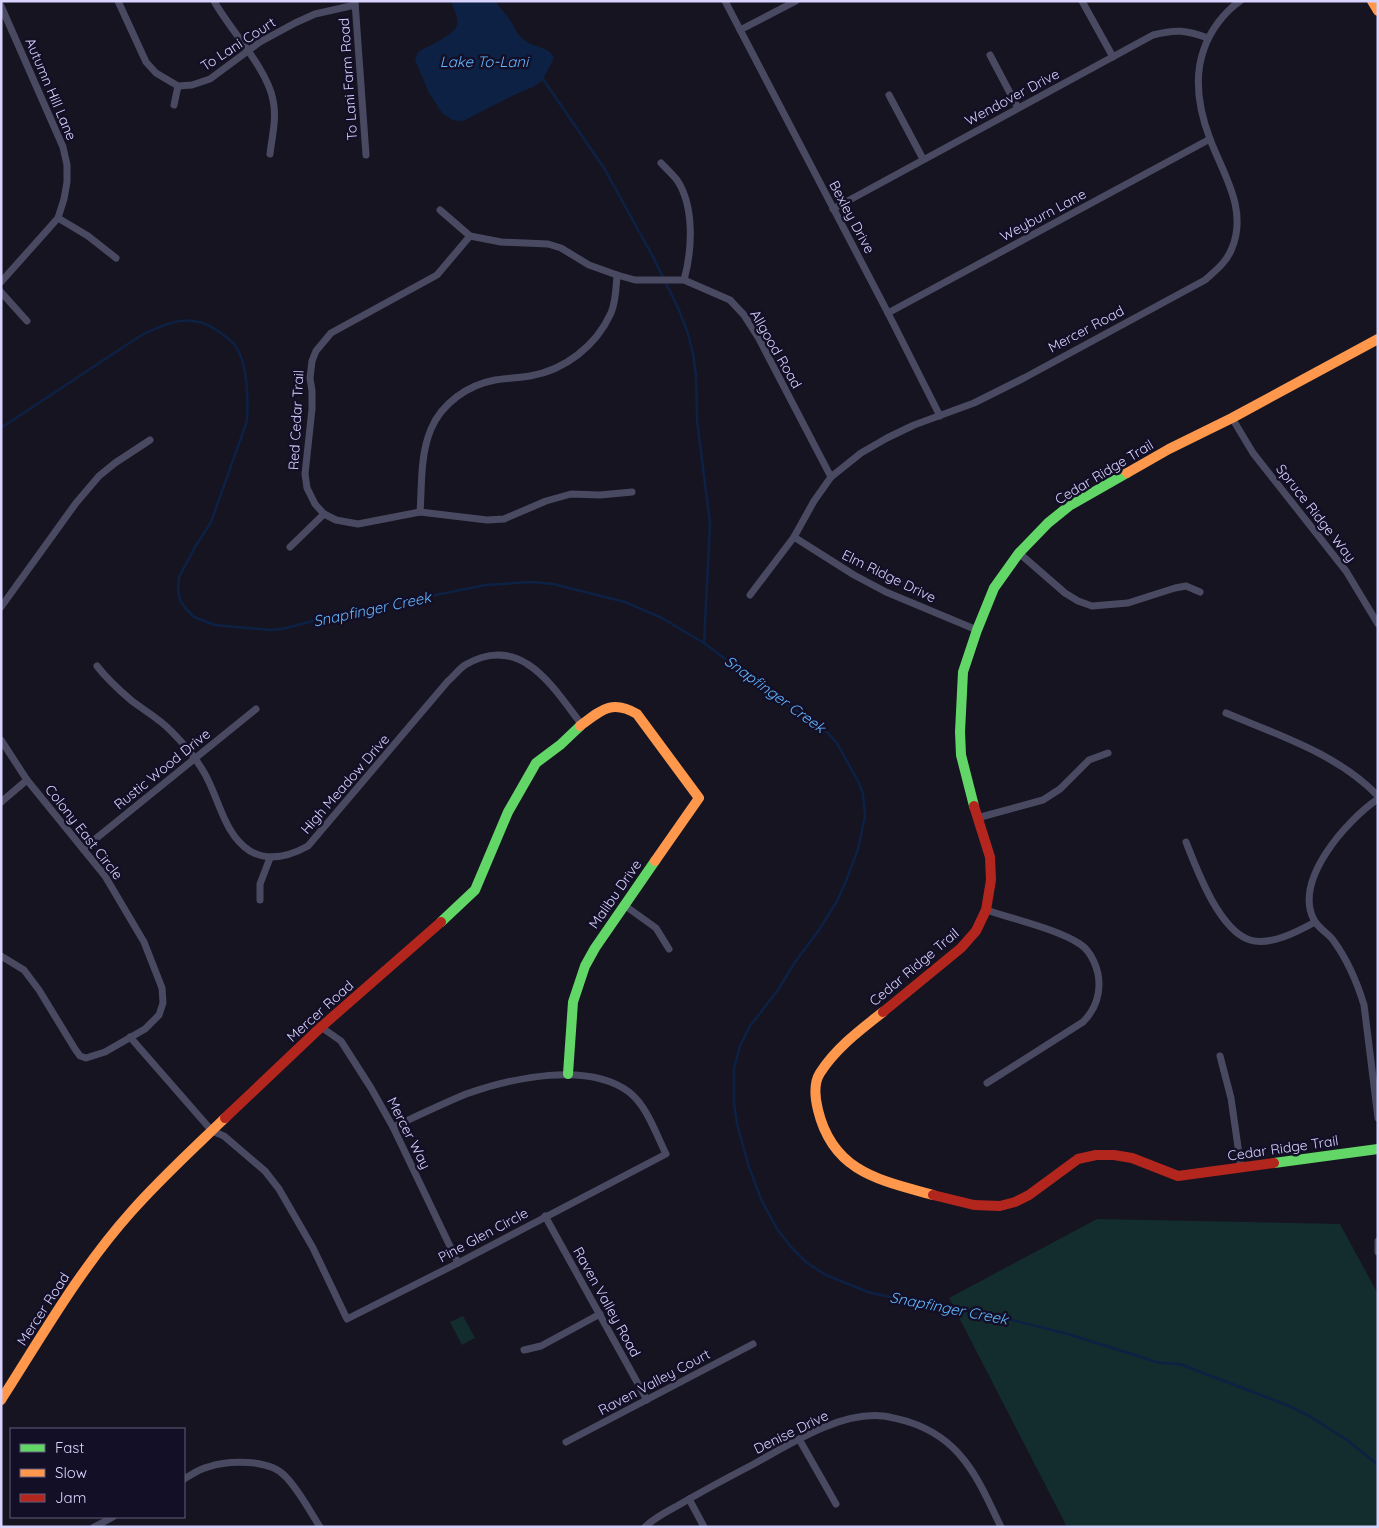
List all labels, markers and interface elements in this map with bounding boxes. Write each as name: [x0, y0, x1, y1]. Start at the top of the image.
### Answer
street label: To Lani Court: [197, 13, 279, 75]
street label: To Lani Farm Road: [335, 17, 361, 141]
street label: Autumn Hill Lane: [21, 35, 81, 143]
water label: Lake To-Lani: [440, 52, 530, 71]
street label: Wendover Drive: [962, 65, 1062, 129]
street label: Bexley Drive: [825, 177, 879, 257]
street label: Weyburn Lane: [997, 185, 1089, 245]
street label: Mercer Road: [1045, 301, 1127, 357]
street label: Allgood Road: [746, 306, 806, 392]
street label: Red Cedar Trail: [284, 369, 308, 471]
street label: Cedar Ridge Trail: [1051, 435, 1157, 509]
street label: Spruce Ridge Way: [1272, 460, 1360, 566]
street label: Elm Ridge Drive: [839, 545, 939, 607]
water label: Snapfinger Creek: [311, 587, 435, 631]
water label: Snapfinger Creek: [721, 651, 831, 738]
street label: Rustic Wood Drive: [110, 725, 214, 813]
street label: High Meadow Drive: [297, 730, 393, 838]
street label: Colony East Circle: [41, 781, 127, 883]
street label: Malibu Drive: [585, 856, 645, 932]
street label: Cedar Ridge Trail: [865, 924, 963, 1010]
street label: Mercer Road: [283, 976, 357, 1046]
street label: Mercer Way: [383, 1094, 435, 1172]
street label: Cedar Ridge Trail: [1226, 1131, 1340, 1165]
street label: Pine Glen Circle: [435, 1204, 531, 1266]
street label: Raven Valley Road: [569, 1244, 645, 1360]
street label: Mercer Road: [13, 1269, 73, 1349]
water label: Snapfinger Creek: [888, 1287, 1012, 1329]
street label: Raven Valley Court: [595, 1345, 713, 1419]
street label: Denise Drive: [751, 1406, 832, 1458]
legend: [10, 1428, 185, 1518]
text: Fast: [55, 1438, 84, 1457]
text: Slow: [55, 1463, 87, 1482]
text: Jam: [55, 1488, 86, 1507]

